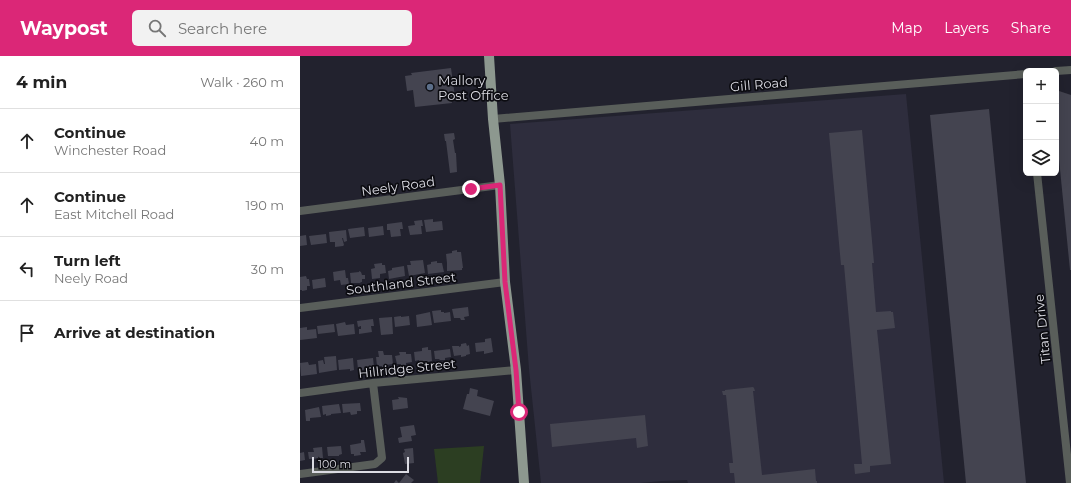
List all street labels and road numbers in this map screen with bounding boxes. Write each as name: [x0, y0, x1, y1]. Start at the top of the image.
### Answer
street label: Gill Road: [729, 74, 789, 94]
street label: Neely Road: [360, 173, 436, 199]
street label: Southland Street: [345, 268, 457, 298]
street label: Titan Drive: [1030, 293, 1054, 365]
street label: Hillridge Street: [357, 355, 457, 381]

